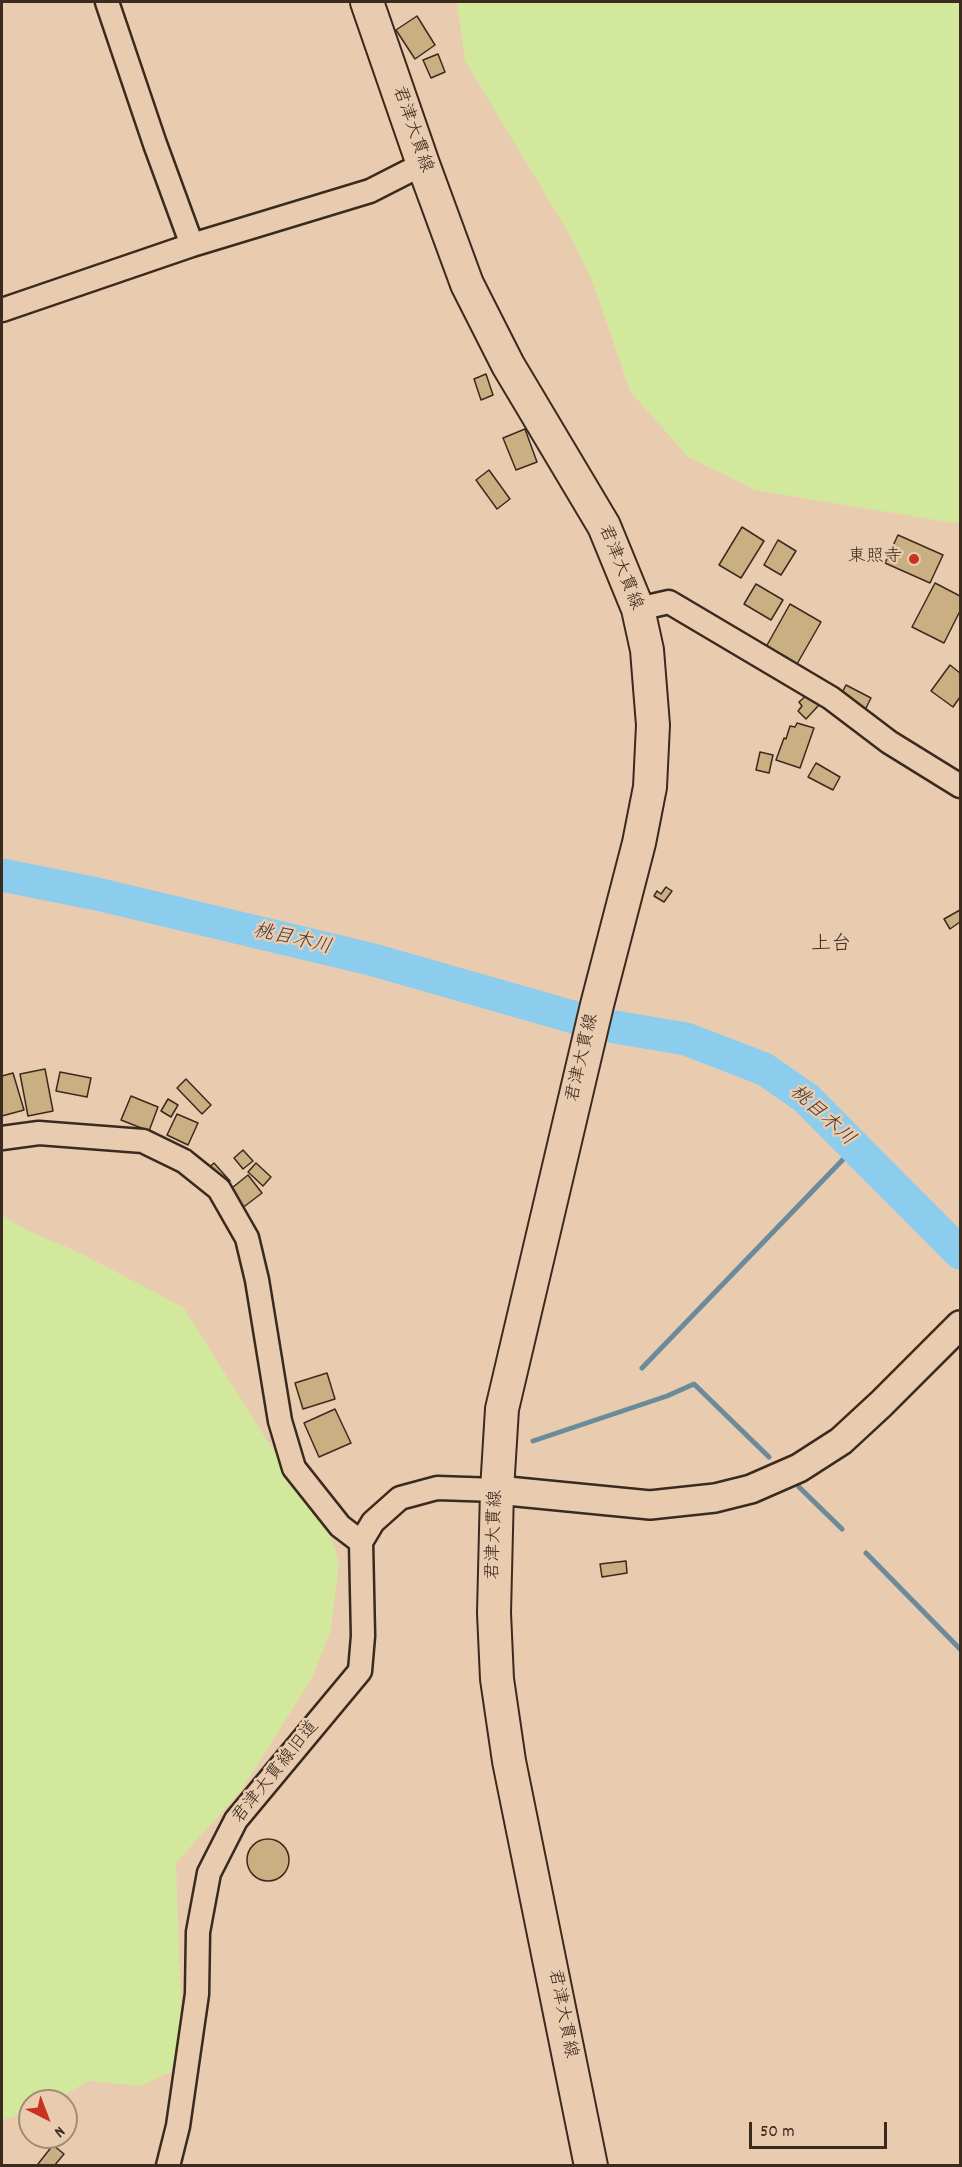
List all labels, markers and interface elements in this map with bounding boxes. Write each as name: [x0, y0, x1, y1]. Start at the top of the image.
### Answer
street label: 君津大貫線: [386, 84, 436, 176]
street label: 君津大貫線: [592, 522, 646, 614]
place label: 東照寺: [848, 548, 902, 570]
marker: 東照寺: [907, 552, 921, 566]
water label: 桃目木川: [250, 920, 334, 962]
district label: 上台: [811, 934, 851, 958]
street label: 君津大貫線: [563, 1012, 605, 1104]
water label: 桃目木川: [783, 1081, 859, 1153]
street label: 君津大貫線: [484, 1490, 508, 1580]
street label: 君津大貫線旧道: [229, 1717, 325, 1829]
street label: 君津大貫線: [542, 1968, 580, 2060]
north arrow: [18, 2089, 78, 2149]
scale bar: [752, 2110, 890, 2148]
text: N: [48, 2120, 70, 2142]
text: 50 m: [760, 2120, 795, 2145]

